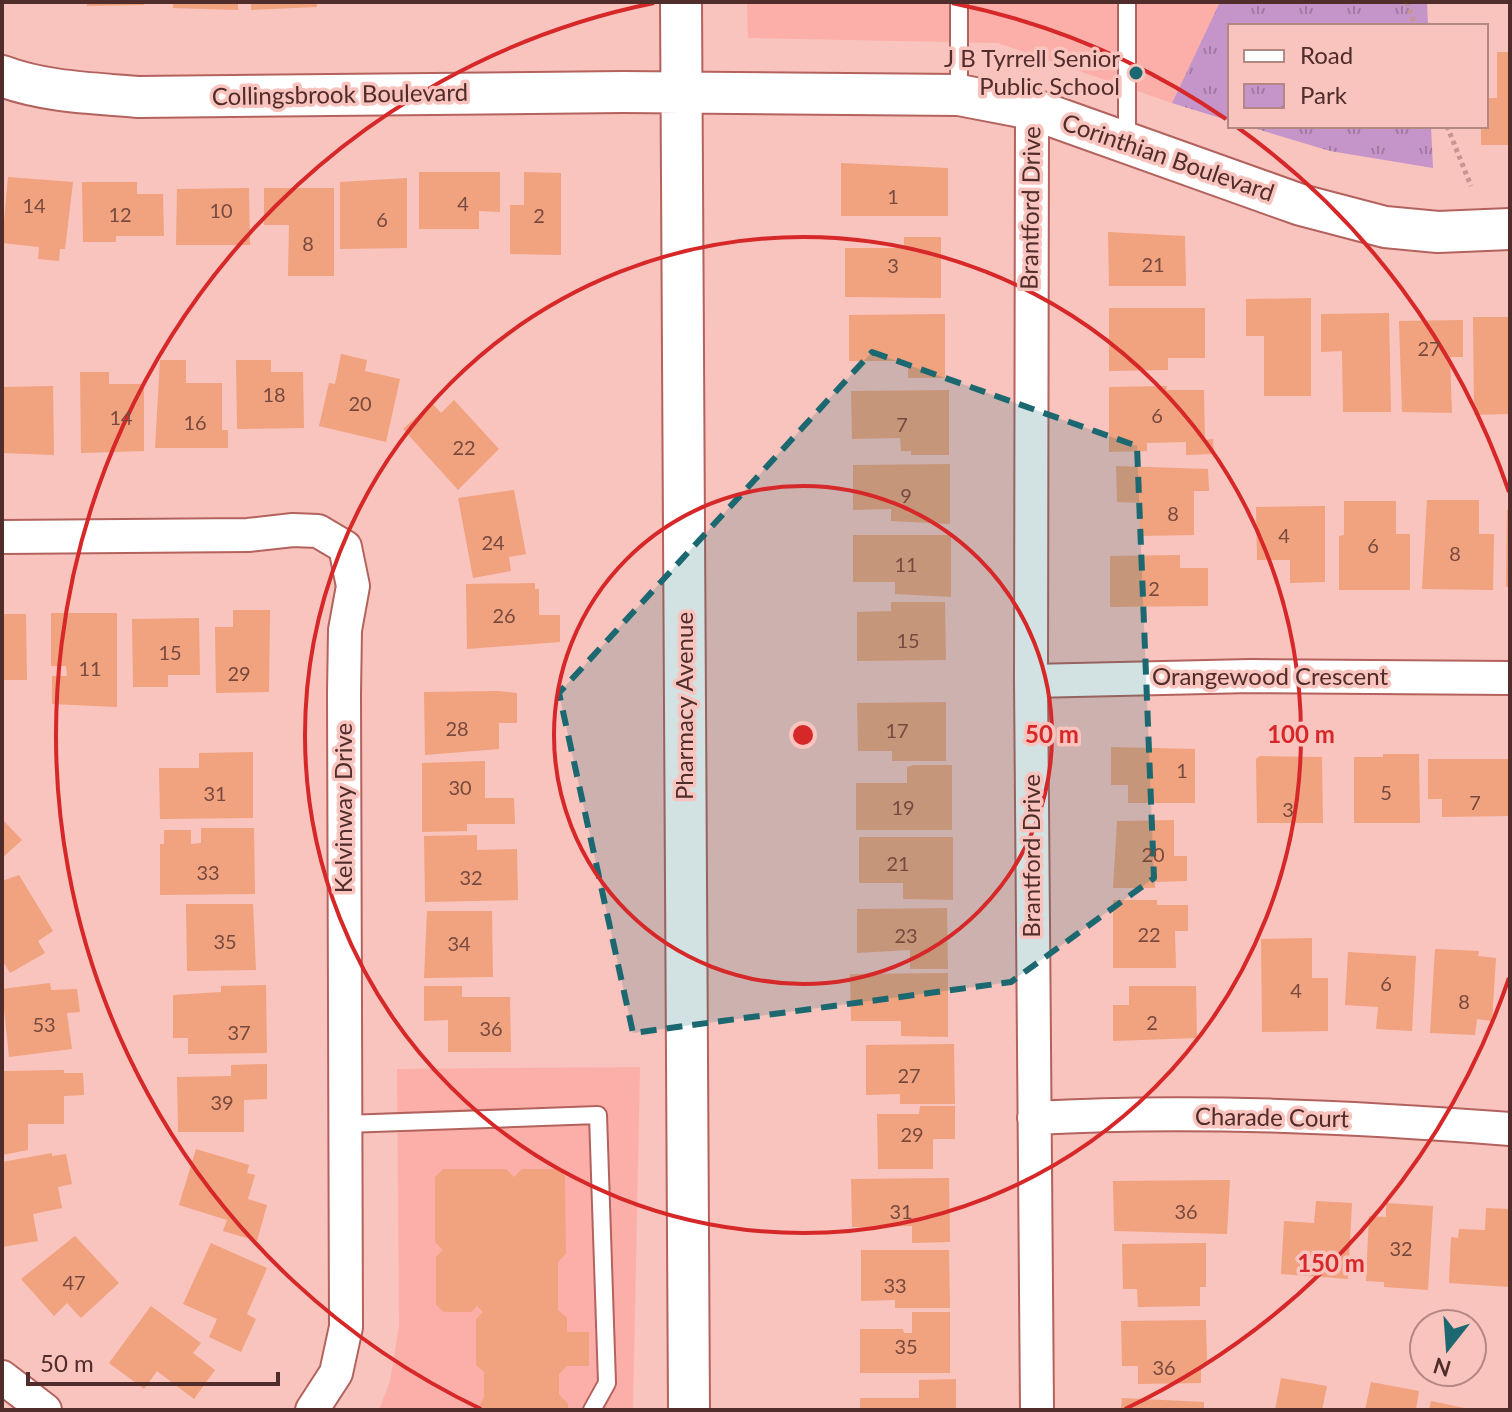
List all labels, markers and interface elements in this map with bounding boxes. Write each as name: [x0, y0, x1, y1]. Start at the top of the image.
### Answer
legend: [1228, 24, 1488, 128]
text: Road: [1300, 40, 1353, 69]
place label: J B Tyrrell Senior Public School: [944, 43, 1120, 100]
marker: J B Tyrrell Senior Public School: [1127, 64, 1145, 82]
street label: Collingsbrook Boulevard: [212, 77, 468, 110]
text: Park: [1300, 80, 1348, 109]
street label: Corinthian Boulevard: [1059, 107, 1278, 207]
street label: Brantford Drive: [1014, 126, 1045, 290]
house number: 1: [887, 184, 899, 208]
house number: 4: [457, 191, 469, 215]
house number: 14: [22, 193, 46, 217]
house number: 10: [209, 198, 233, 222]
house number: 12: [108, 202, 132, 226]
house number: 2: [533, 203, 545, 227]
house number: 6: [376, 207, 388, 231]
house number: 8: [302, 231, 314, 255]
house number: 21: [1141, 252, 1165, 276]
house number: 3: [887, 253, 899, 277]
house number: 27: [1417, 336, 1441, 360]
house number: 18: [262, 382, 286, 406]
house number: 20: [348, 391, 372, 415]
house number: 6: [1151, 403, 1163, 427]
house number: 14: [109, 405, 133, 429]
house number: 16: [183, 410, 207, 434]
house number: 7: [896, 412, 908, 436]
house number: 22: [452, 435, 476, 459]
house number: 9: [900, 483, 912, 507]
house number: 8: [1167, 501, 1179, 525]
house number: 4: [1278, 523, 1290, 547]
house number: 24: [481, 530, 505, 554]
house number: 6: [1367, 533, 1379, 557]
house number: 8: [1449, 541, 1461, 565]
house number: 11: [894, 552, 918, 576]
house number: 2: [1148, 576, 1160, 600]
house number: 26: [492, 603, 516, 627]
street label: Pharmacy Avenue: [669, 612, 698, 800]
house number: 15: [896, 628, 920, 652]
house number: 15: [158, 640, 182, 664]
house number: 11: [78, 656, 102, 680]
house number: 29: [227, 661, 251, 685]
street label: Orangewood Crescent: [1152, 661, 1388, 690]
house number: 28: [445, 716, 469, 740]
house number: 17: [885, 718, 909, 742]
text: 50 m: [1025, 719, 1079, 748]
text: 100 m: [1267, 719, 1335, 748]
centre of rings: [789, 721, 817, 749]
street label: Kelvinway Drive: [328, 723, 357, 893]
house number: 1: [1176, 758, 1188, 782]
street label: Brantford Drive: [1016, 774, 1045, 938]
house number: 30: [448, 775, 472, 799]
house number: 5: [1380, 780, 1392, 804]
house number: 31: [203, 781, 227, 805]
house number: 7: [1469, 790, 1481, 814]
house number: 19: [891, 795, 915, 819]
house number: 3: [1282, 797, 1294, 821]
house number: 20: [1141, 842, 1165, 866]
house number: 21: [886, 851, 910, 875]
house number: 33: [196, 860, 220, 884]
house number: 32: [459, 865, 483, 889]
house number: 22: [1137, 922, 1161, 946]
house number: 23: [894, 923, 918, 947]
house number: 35: [213, 929, 237, 953]
house number: 34: [447, 931, 471, 955]
house number: 6: [1380, 971, 1392, 995]
house number: 4: [1290, 978, 1302, 1002]
house number: 8: [1458, 989, 1470, 1013]
house number: 2: [1146, 1010, 1158, 1034]
house number: 53: [32, 1012, 56, 1036]
house number: 36: [479, 1016, 503, 1040]
house number: 37: [227, 1020, 251, 1044]
house number: 27: [897, 1063, 921, 1087]
house number: 39: [210, 1090, 234, 1114]
street label: Charade Court: [1195, 1101, 1350, 1132]
house number: 29: [900, 1122, 924, 1146]
house number: 31: [889, 1199, 913, 1223]
house number: 36: [1174, 1199, 1198, 1223]
house number: 32: [1389, 1236, 1413, 1260]
text: 150 m: [1297, 1248, 1365, 1277]
house number: 47: [62, 1270, 86, 1294]
house number: 33: [883, 1273, 907, 1297]
north arrow: [1408, 1308, 1488, 1388]
house number: 35: [894, 1334, 918, 1358]
scale bar: [28, 1336, 278, 1386]
text: 50 m: [40, 1348, 94, 1377]
text: N: [1430, 1352, 1454, 1383]
house number: 36: [1152, 1355, 1176, 1379]

